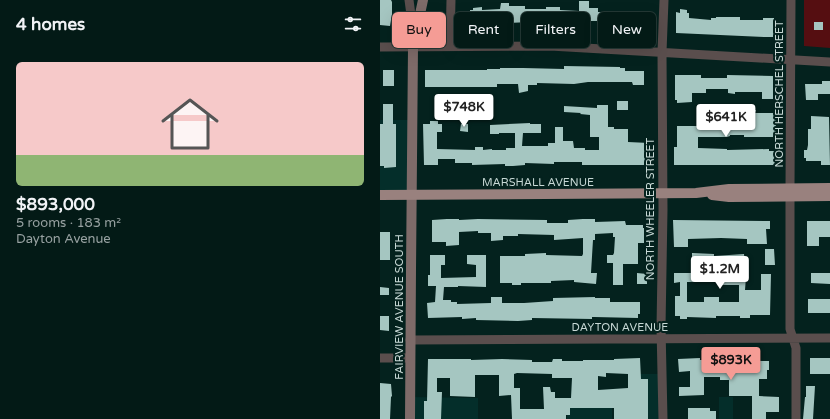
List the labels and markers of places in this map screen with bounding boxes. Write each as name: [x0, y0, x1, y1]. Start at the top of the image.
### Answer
pin: $748K: [436, 94, 492, 128]
pin: $641K: [698, 104, 754, 138]
pin: $1.2M: [692, 256, 748, 290]
pin: $893K: [703, 347, 759, 381]

